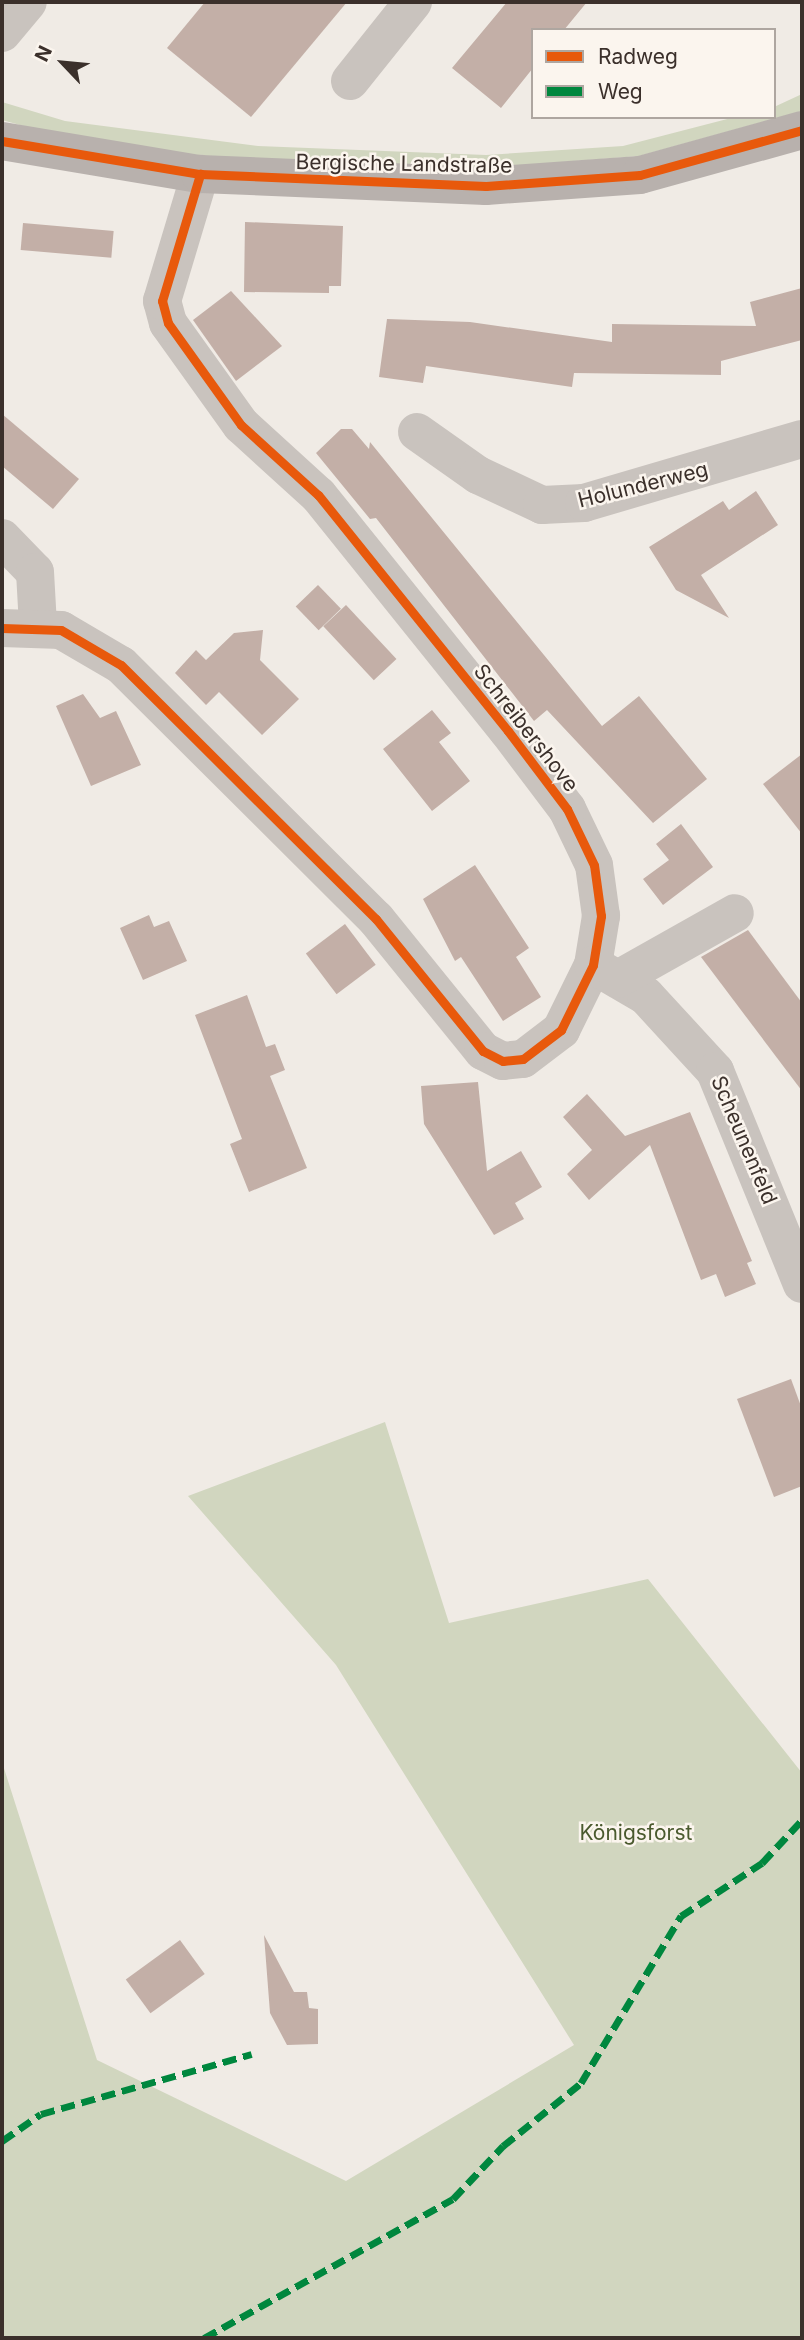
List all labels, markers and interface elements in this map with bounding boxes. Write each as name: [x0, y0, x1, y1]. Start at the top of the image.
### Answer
north arrow: [28, 28, 98, 98]
legend: [531, 28, 776, 119]
text: N: [30, 42, 57, 65]
text: Radweg: [598, 44, 678, 69]
text: Weg: [598, 79, 643, 104]
street label: Bergische Landstraße: [295, 150, 513, 178]
street label: Holunderweg: [575, 457, 711, 513]
street label: Schreibershove: [468, 659, 584, 797]
street label: Scheunenfeld: [706, 1072, 782, 1208]
park label: Königsforst: [580, 1820, 692, 1846]

